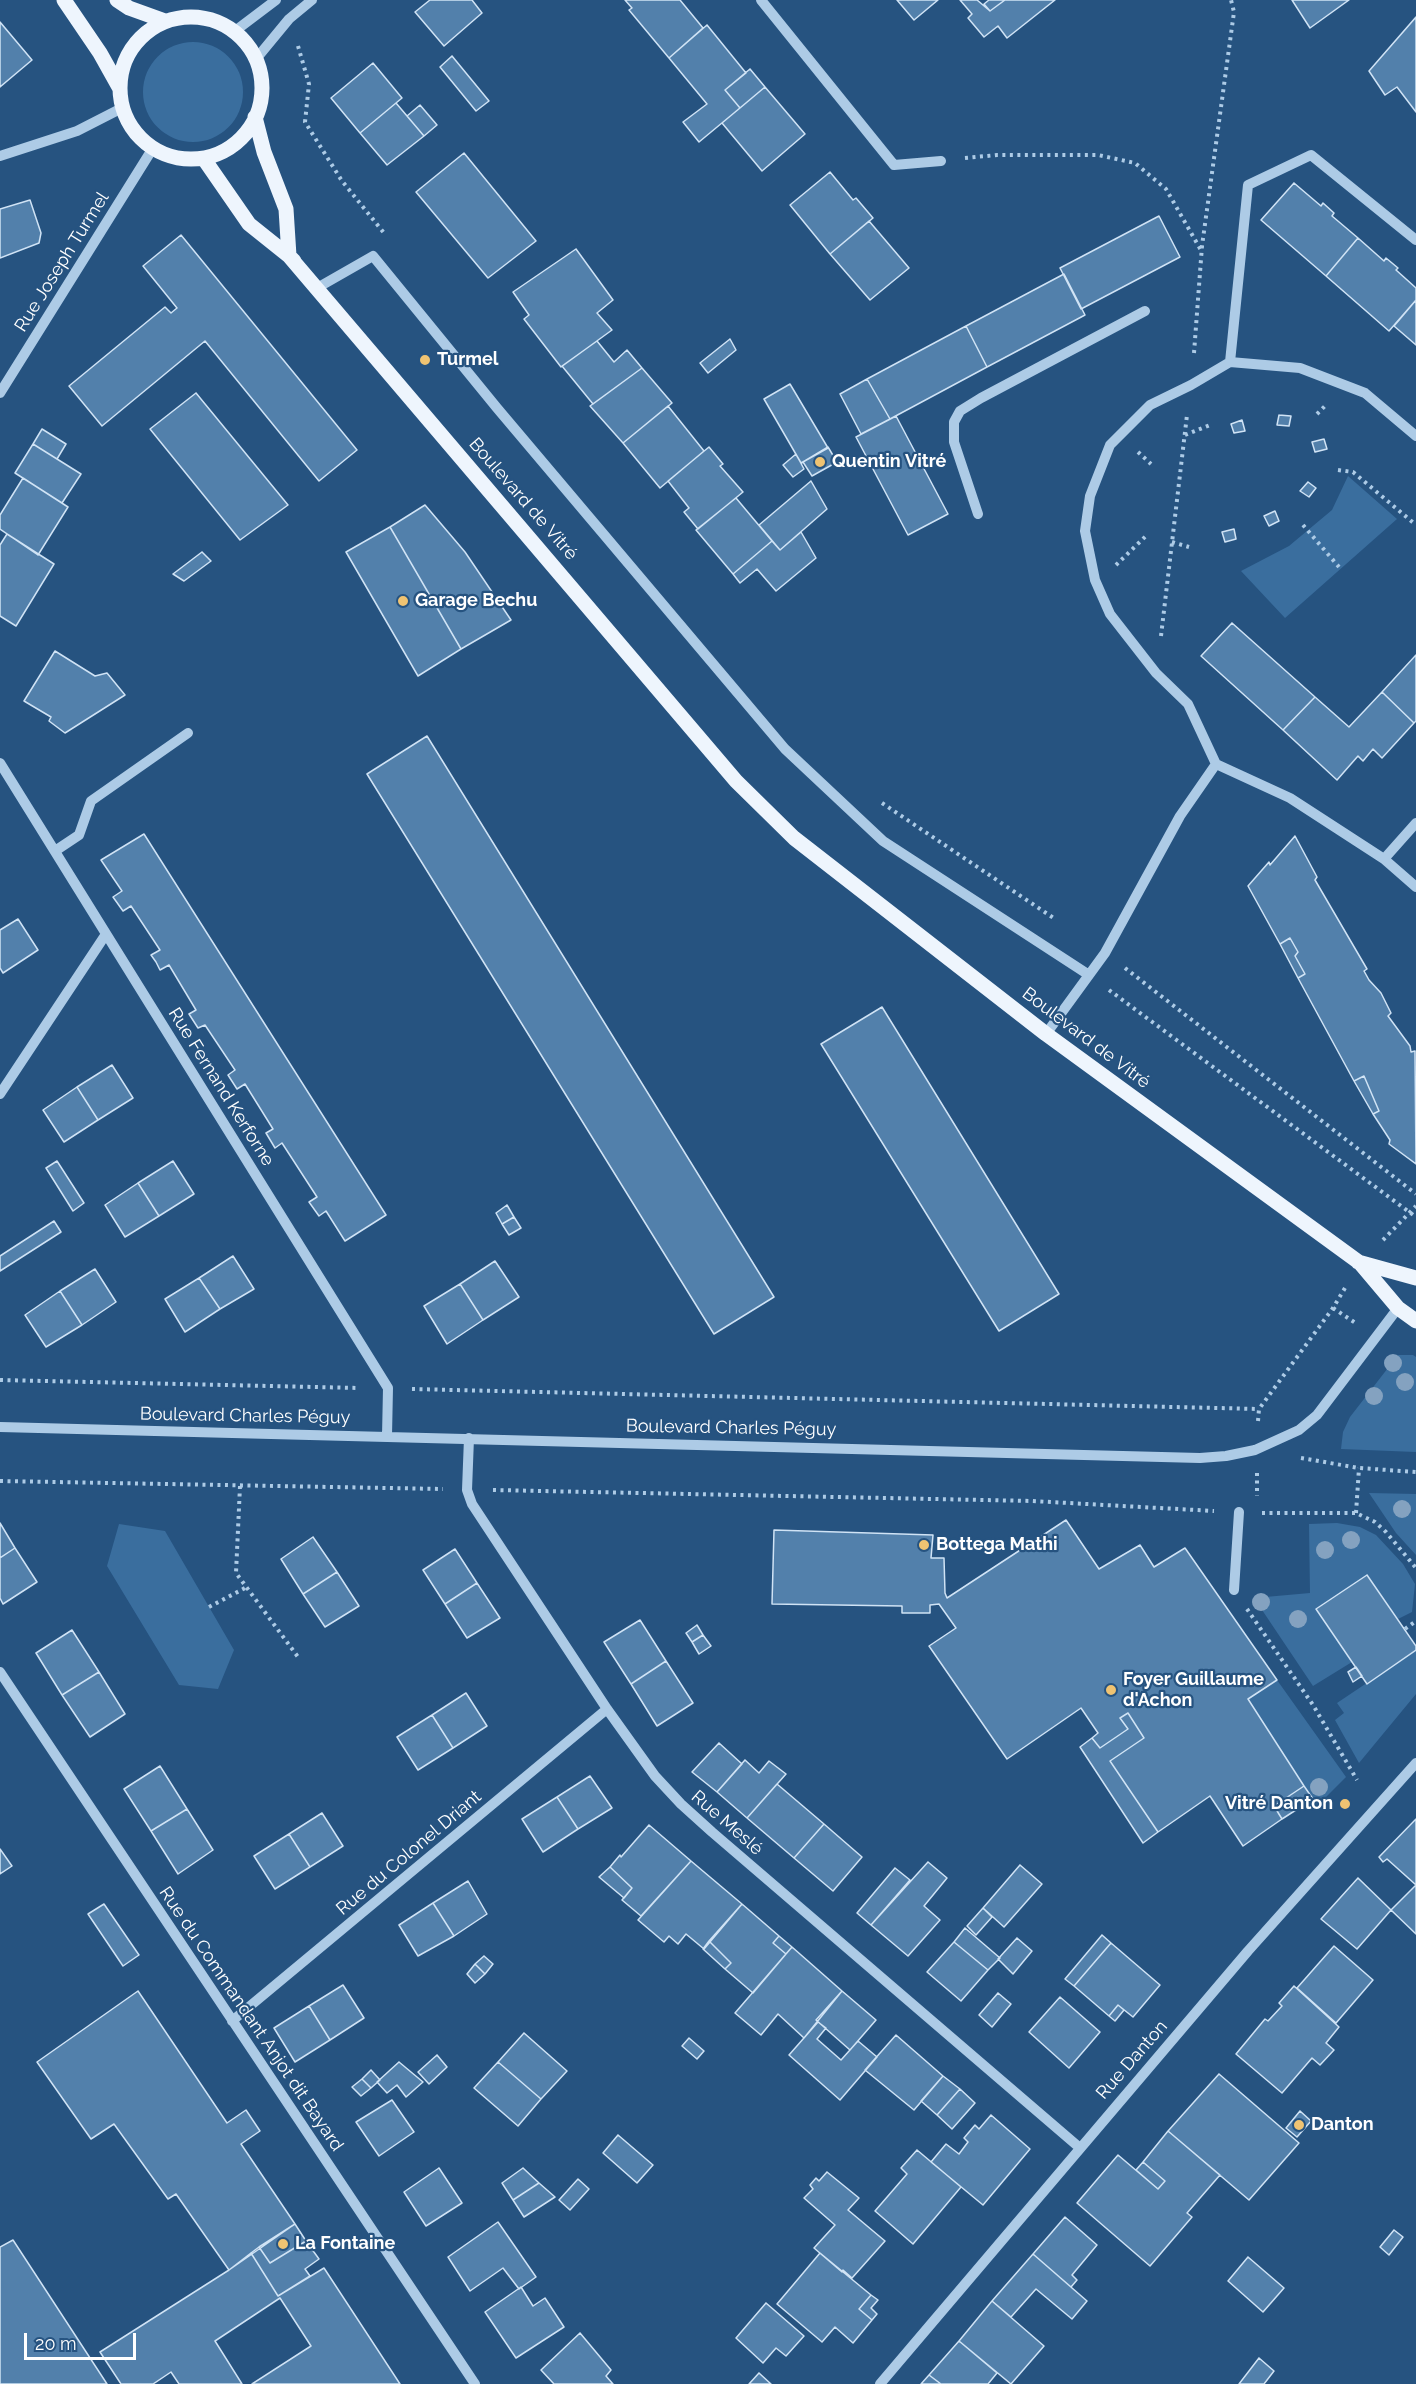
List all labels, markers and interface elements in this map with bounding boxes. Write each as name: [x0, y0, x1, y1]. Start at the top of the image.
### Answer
street label: Rue Joseph Turmel: [10, 188, 114, 336]
place label: Turmel: [437, 349, 498, 371]
marker: Turmel: [418, 353, 432, 367]
street label: Boulevard de Vitré: [464, 434, 582, 564]
place label: Quentin Vitré: [832, 451, 946, 473]
marker: Quentin Vitré: [813, 455, 827, 469]
place label: Garage Bechu: [415, 590, 537, 612]
marker: Garage Bechu: [396, 594, 410, 608]
street label: Boulevard de Vitré: [1018, 983, 1154, 1093]
street label: Rue Fernand Kerforne: [163, 1004, 279, 1170]
street label: Boulevard Charles Péguy: [140, 1403, 350, 1429]
street label: Boulevard Charles Péguy: [626, 1415, 836, 1441]
place label: Bottega Mathi: [936, 1534, 1058, 1556]
marker: Bottega Mathi: [917, 1538, 931, 1552]
place label: Foyer Guillaume d'Achon: [1123, 1669, 1264, 1712]
marker: Foyer Guillaume d'Achon: [1104, 1683, 1118, 1697]
street label: Rue du Colonel Driant: [332, 1786, 486, 1920]
street label: Rue Meslé: [687, 1786, 767, 1860]
place label: Vitré Danton: [1225, 1793, 1333, 1815]
marker: Vitré Danton: [1338, 1797, 1352, 1811]
street label: Rue du Commandant Anjot dit Bayard: [154, 1883, 348, 2155]
street label: Rue Danton: [1092, 2016, 1172, 2104]
place label: Danton: [1311, 2114, 1374, 2136]
marker: Danton: [1292, 2118, 1306, 2132]
place label: La Fontaine: [295, 2233, 395, 2255]
marker: La Fontaine: [276, 2237, 290, 2251]
scale bar: [27, 2321, 140, 2359]
text: 20 m: [35, 2333, 77, 2354]

